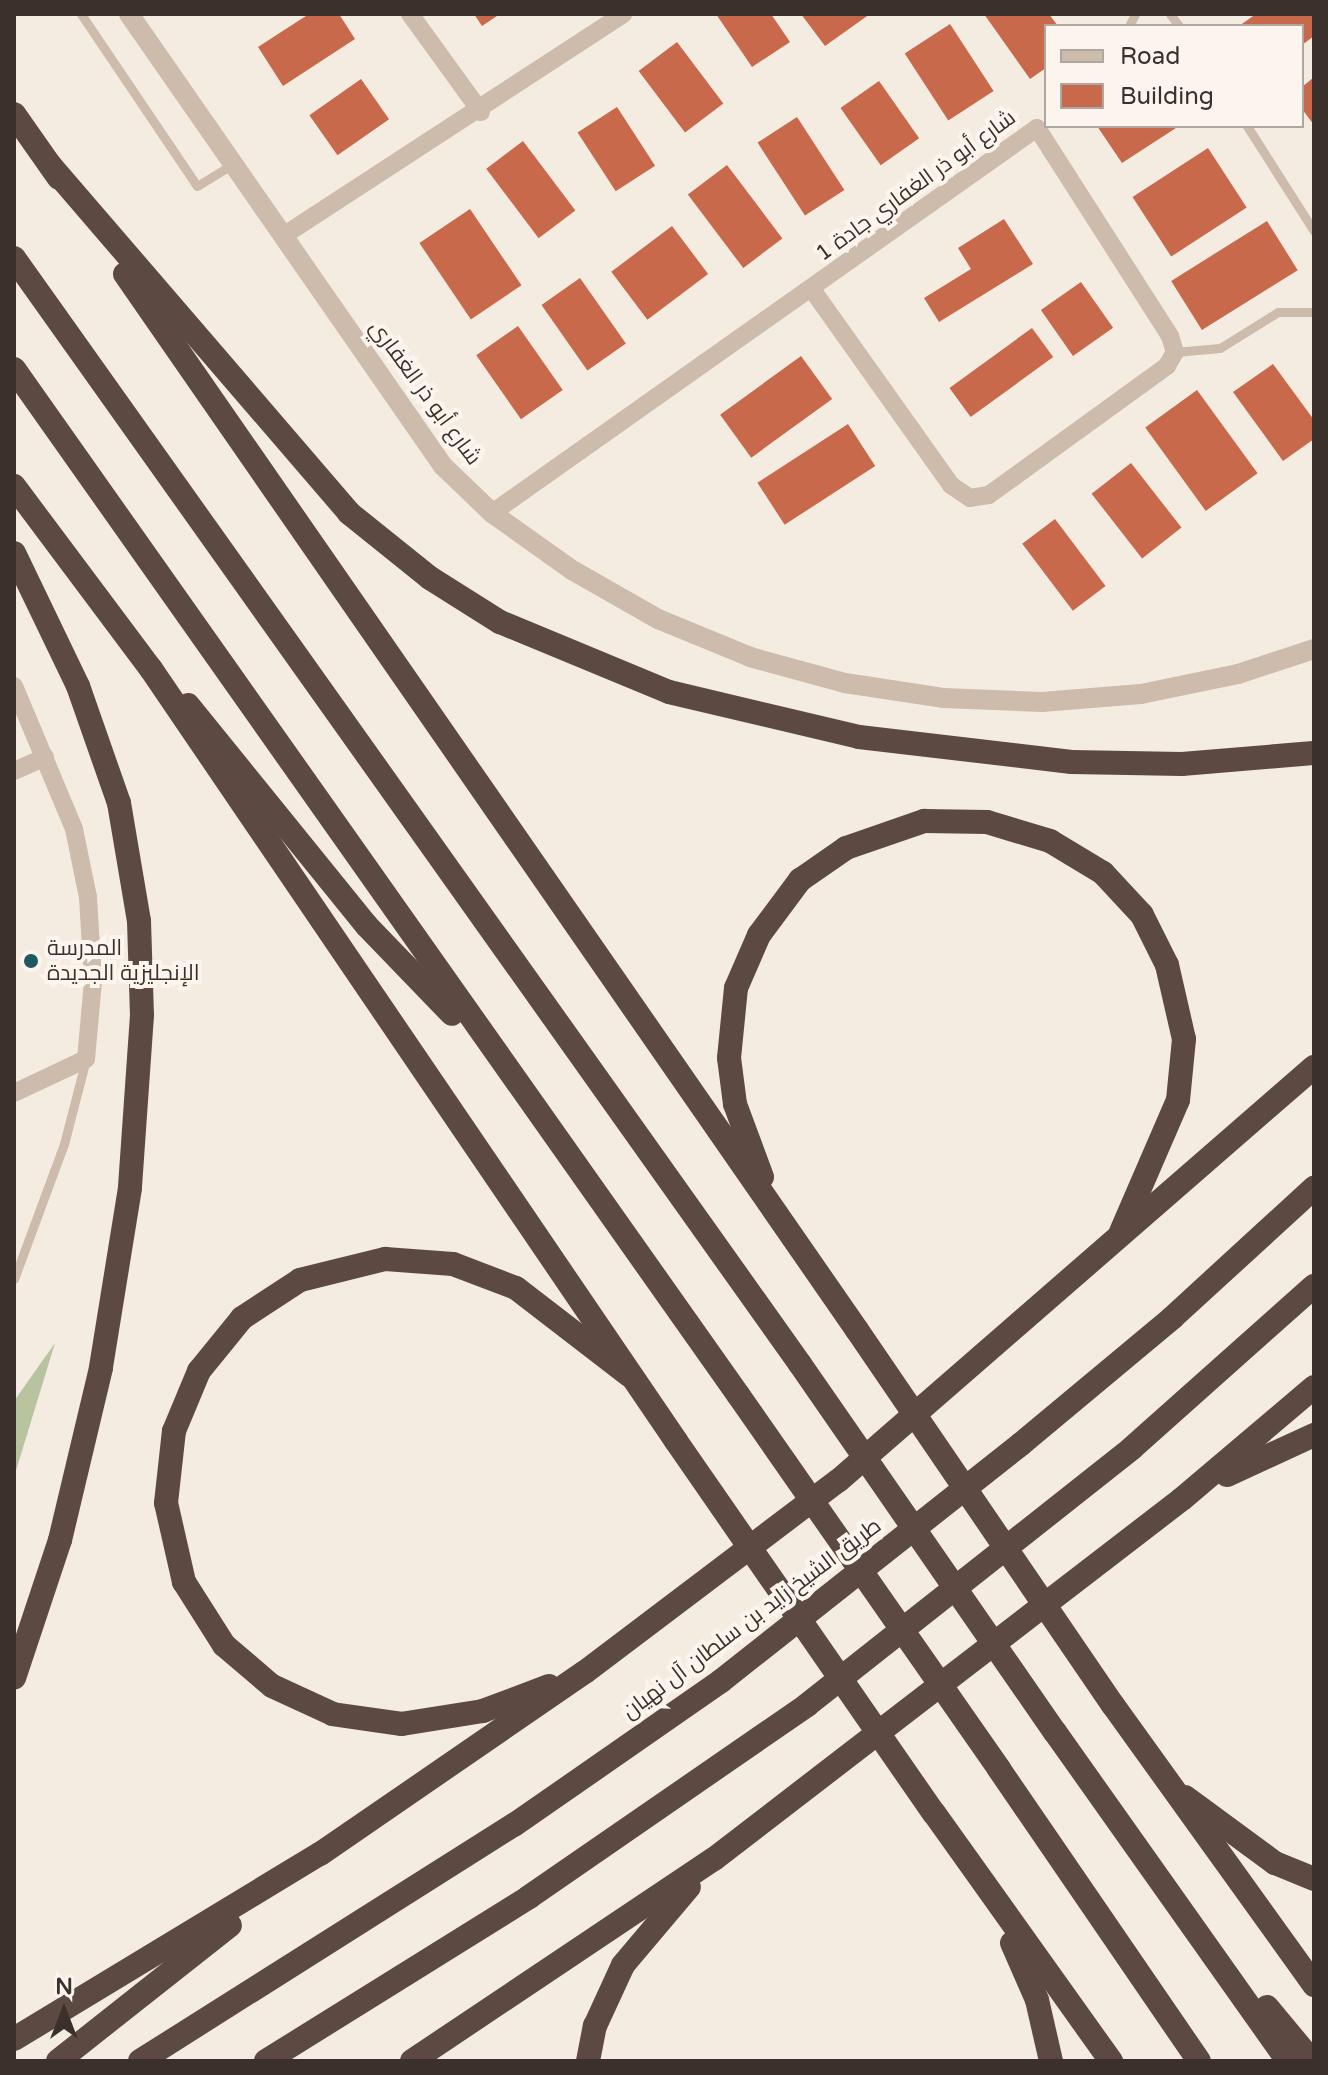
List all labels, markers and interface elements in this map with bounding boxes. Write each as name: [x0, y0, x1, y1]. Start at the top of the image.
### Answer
legend: [1044, 24, 1304, 128]
text: Road: [1120, 42, 1180, 71]
text: Building: [1120, 82, 1214, 111]
street label: شارع أبو ذر الغفاري جادة 1: [811, 105, 1021, 267]
street label: شارع أبو ذر الغفاري: [364, 315, 486, 471]
place label: المدرسة الإنجليزية الجديدة: [47, 935, 200, 986]
marker: المدرسة الإنجليزية الجديدة: [22, 952, 40, 970]
street label: طريق الشيخ زايد بن سلطان آل نهيان: [617, 1513, 887, 1725]
north arrow: [24, 1971, 104, 2051]
text: N: [55, 1974, 73, 2000]

